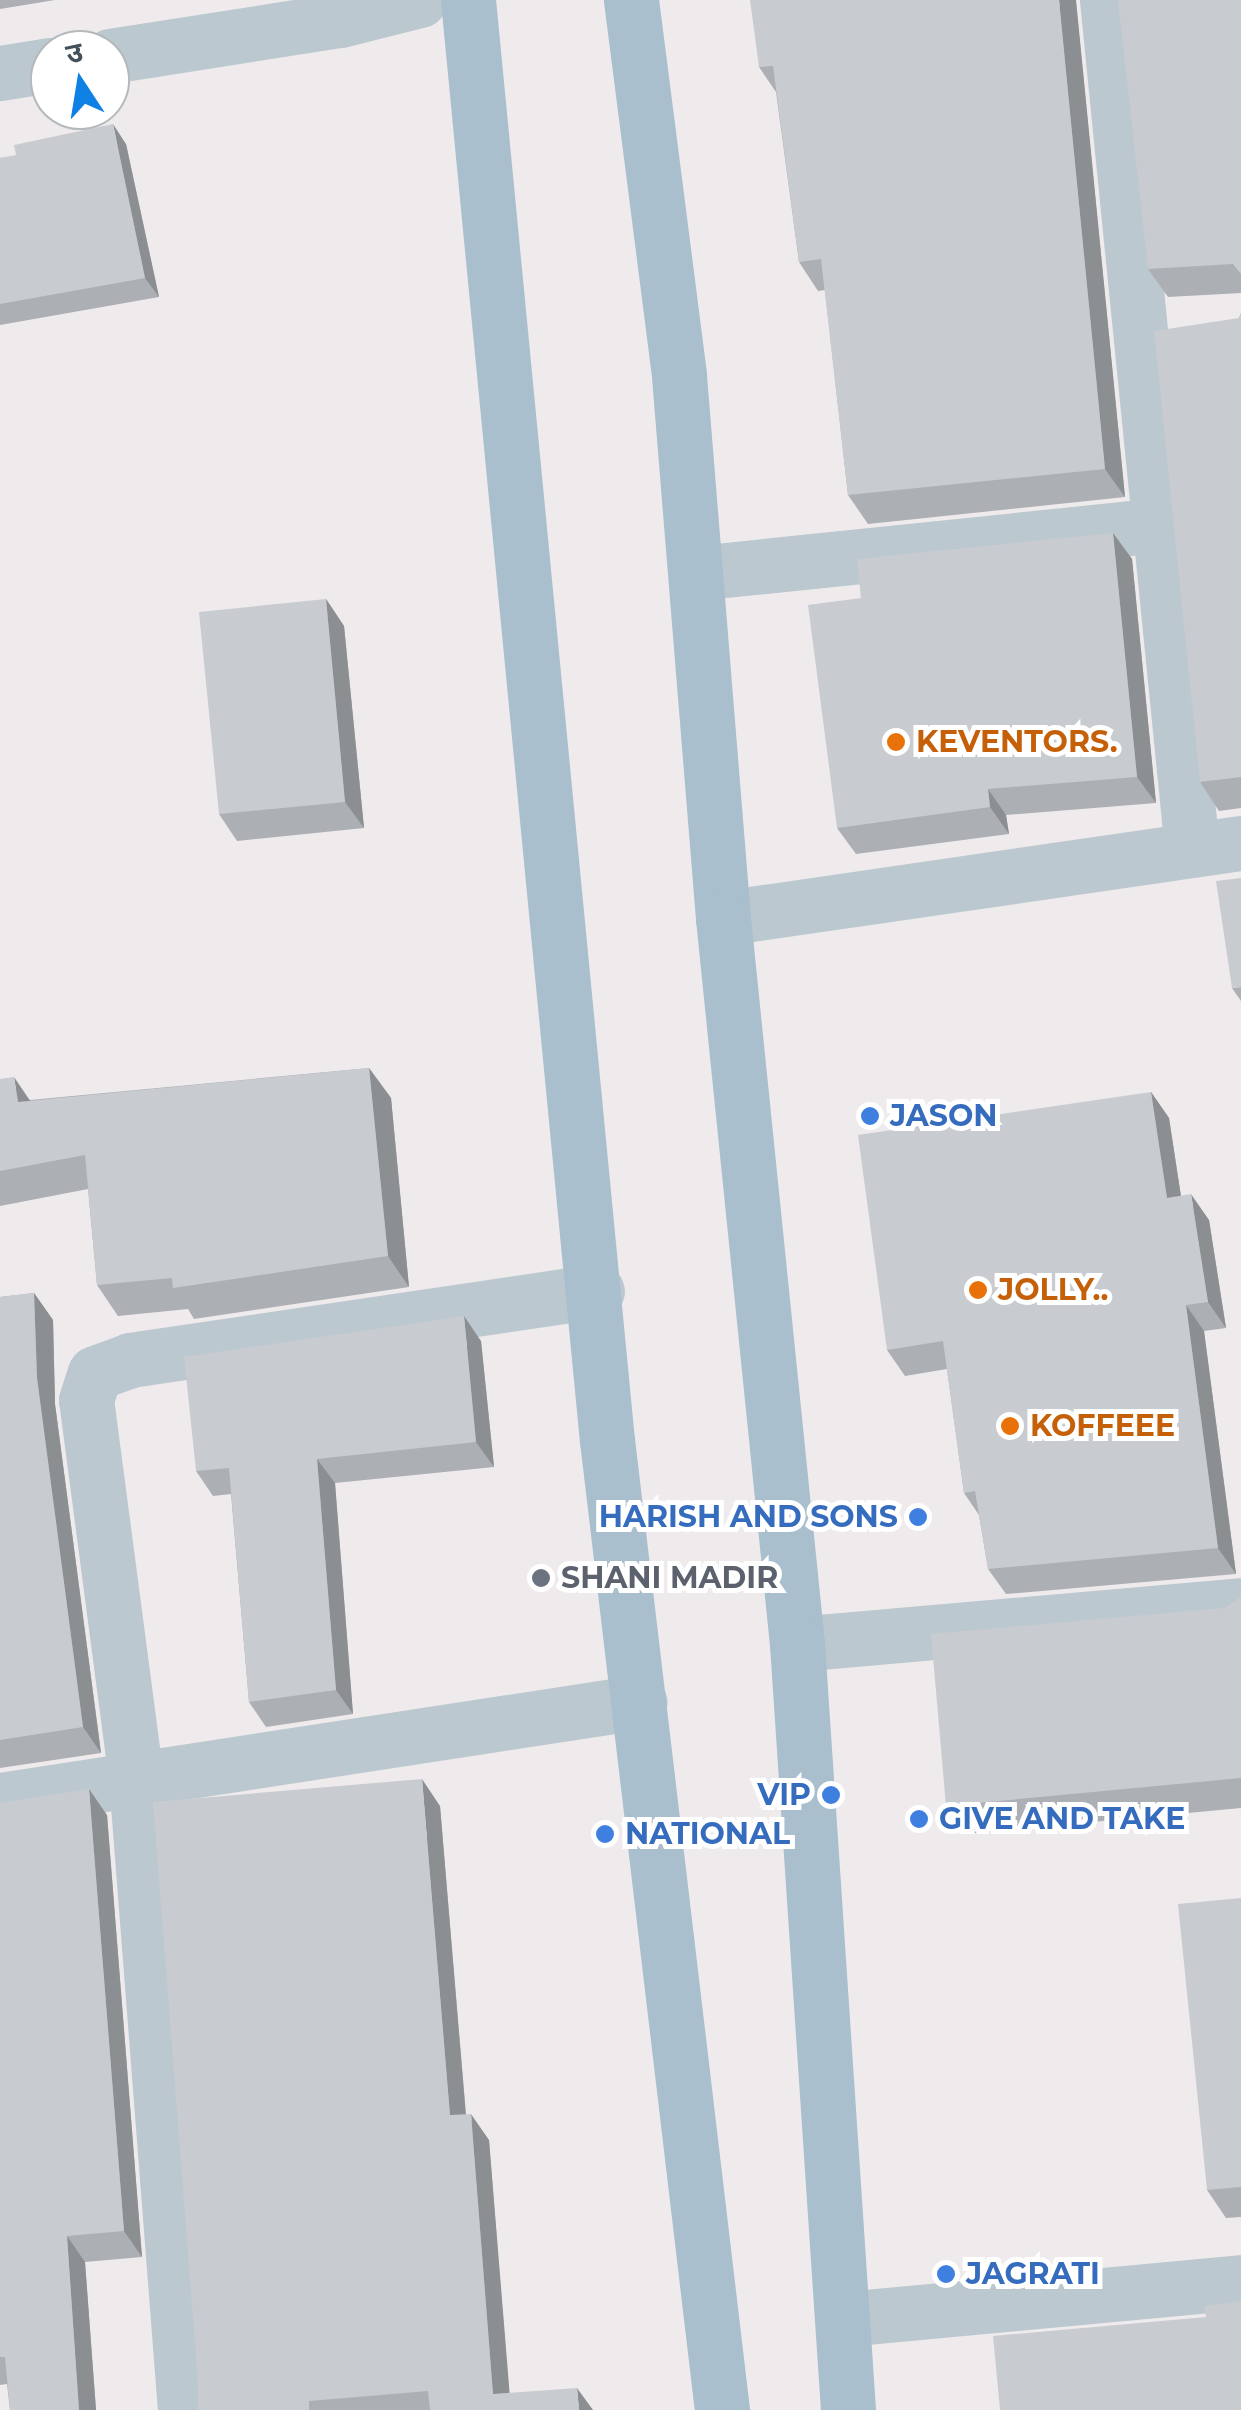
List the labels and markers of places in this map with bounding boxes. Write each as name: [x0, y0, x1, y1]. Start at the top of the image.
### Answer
place label: KEVENTORS.: [916, 724, 1118, 760]
marker: KEVENTORS.: [885, 731, 907, 753]
place label: JASON: [890, 1098, 997, 1134]
marker: JASON: [859, 1105, 881, 1127]
place label: JOLLY..: [998, 1272, 1108, 1308]
marker: JOLLY..: [967, 1279, 989, 1301]
place label: KOFFEEE: [1030, 1408, 1175, 1444]
marker: KOFFEEE: [999, 1415, 1021, 1437]
place label: HARISH AND SONS: [599, 1499, 898, 1535]
marker: HARISH AND SONS: [907, 1506, 929, 1528]
place label: SHANI MADIR: [561, 1560, 778, 1596]
marker: SHANI MADIR: [530, 1567, 552, 1589]
place label: VIP: [757, 1777, 811, 1813]
marker: VIP: [820, 1784, 842, 1806]
place label: GIVE AND TAKE: [939, 1801, 1185, 1837]
marker: GIVE AND TAKE: [908, 1808, 930, 1830]
place label: NATIONAL: [625, 1816, 790, 1852]
marker: NATIONAL: [594, 1823, 616, 1845]
place label: JAGRATI: [966, 2256, 1100, 2292]
marker: JAGRATI: [935, 2263, 957, 2285]

